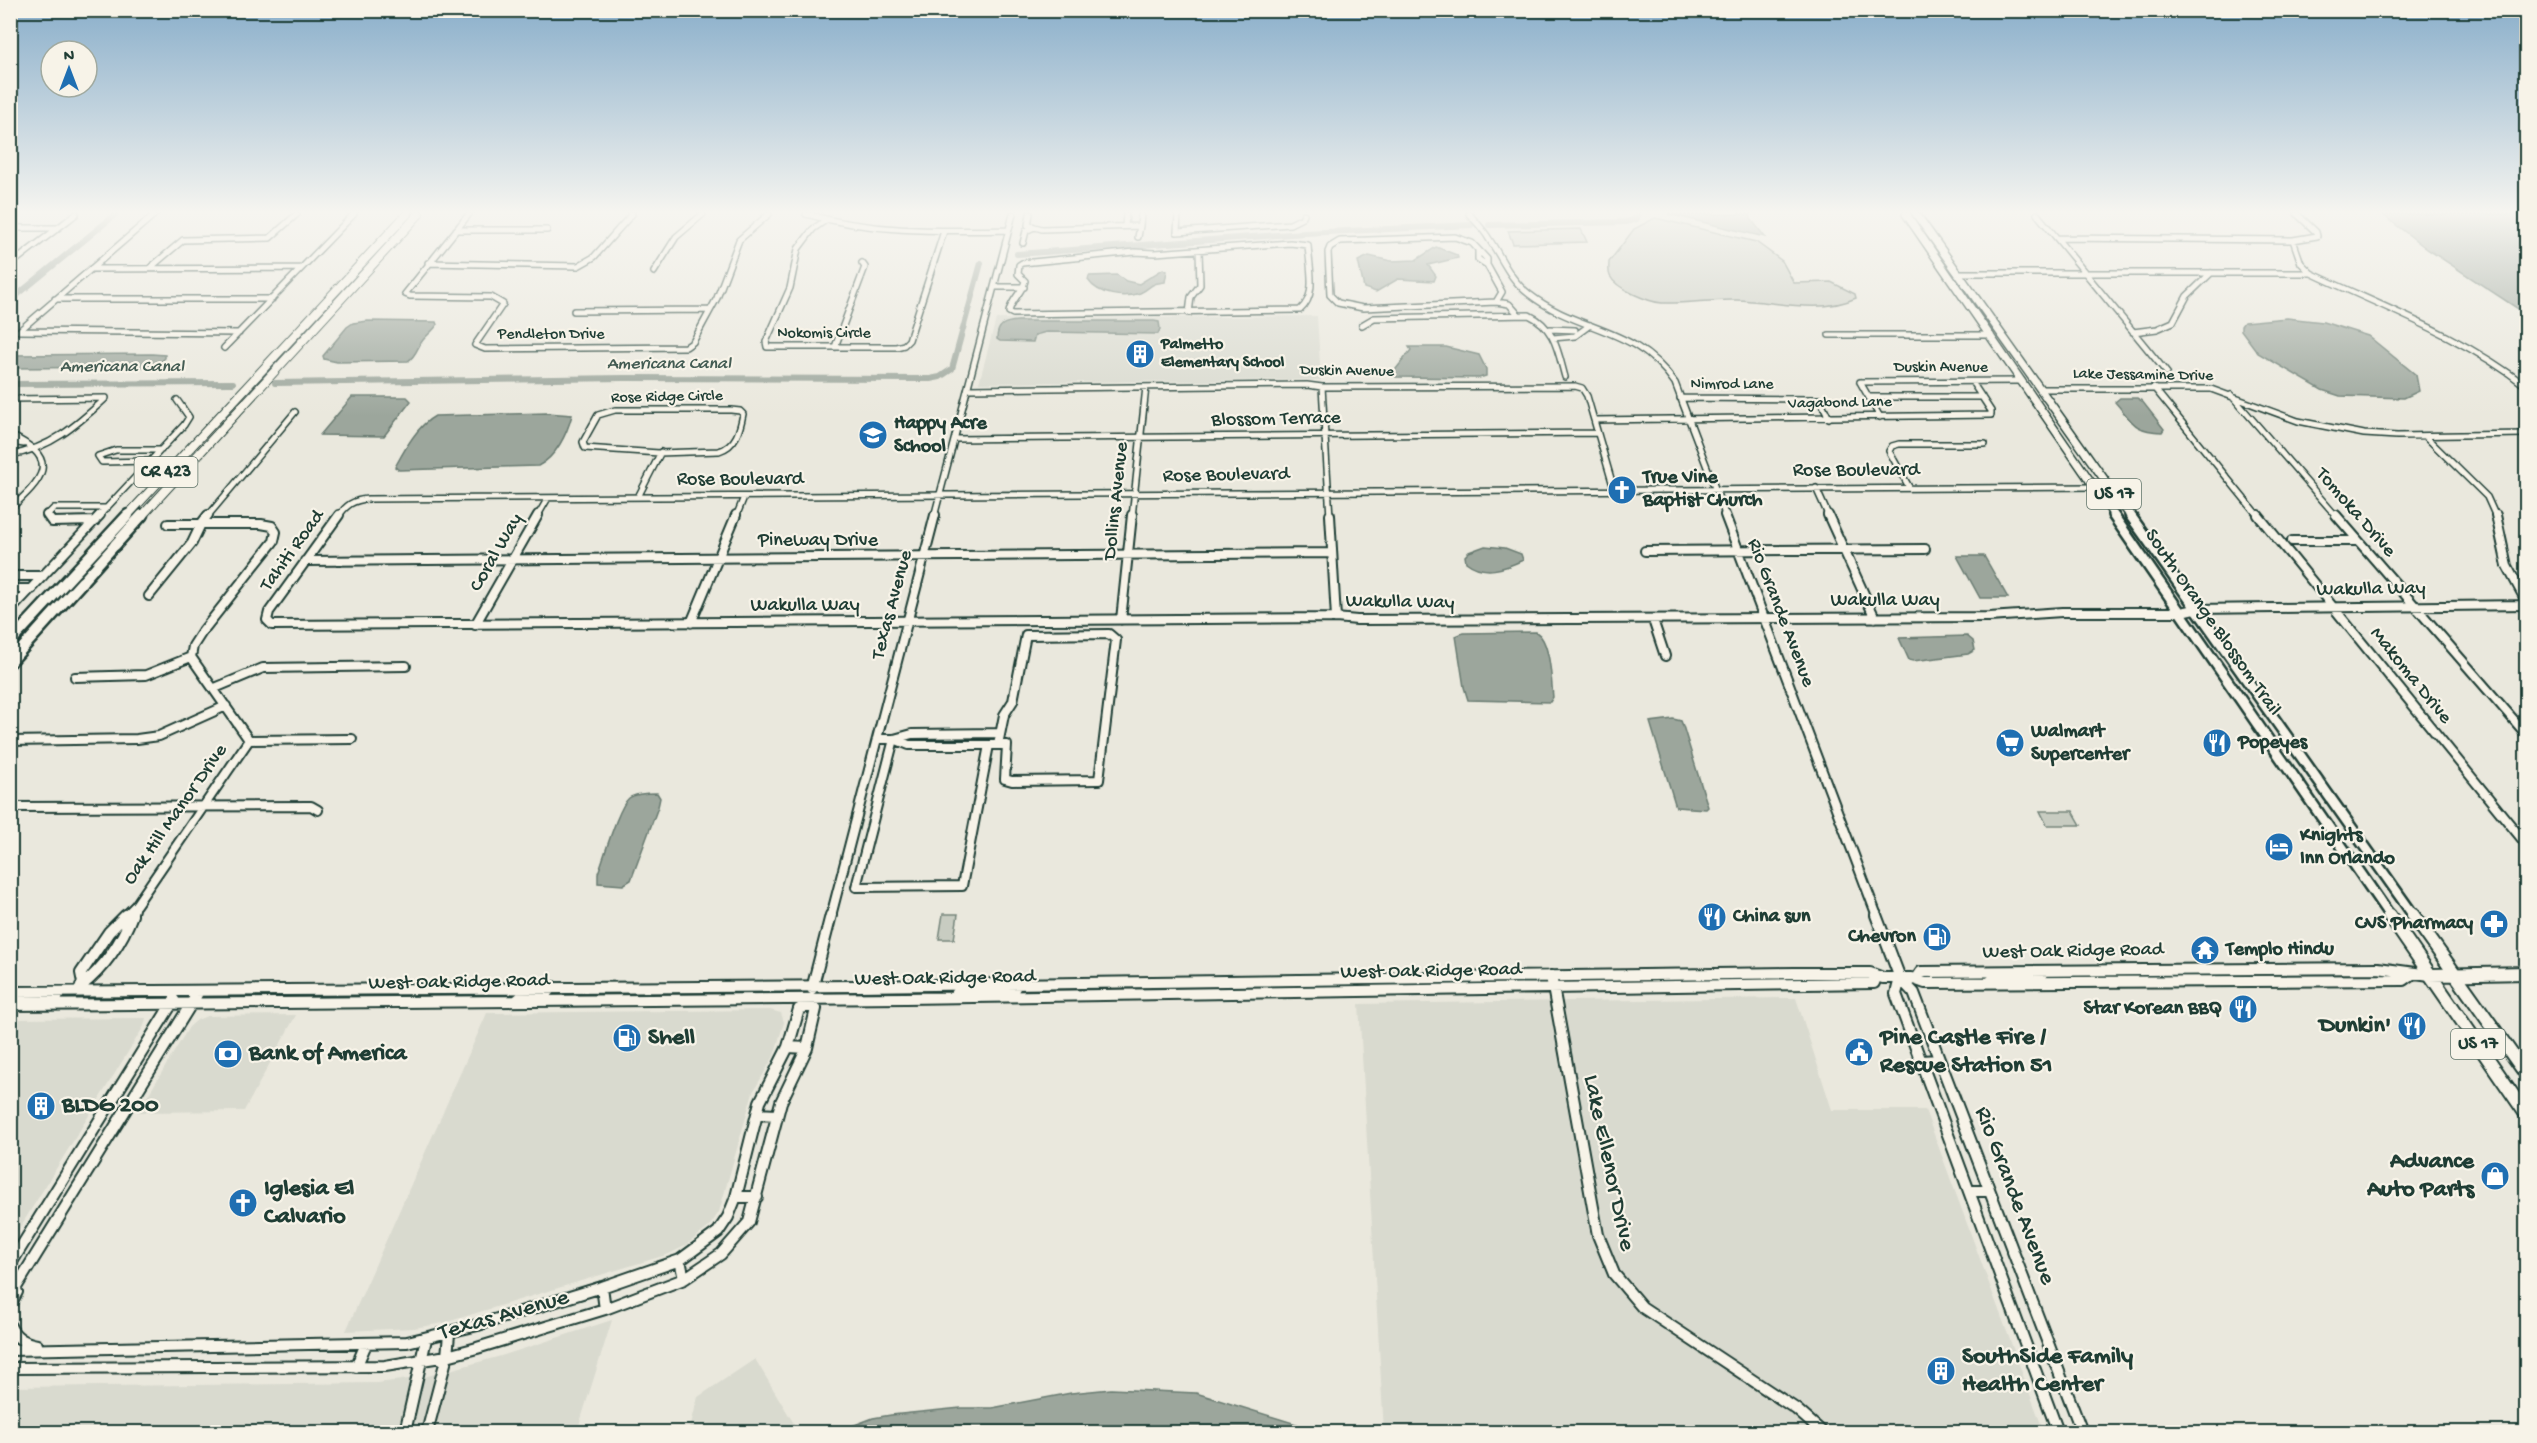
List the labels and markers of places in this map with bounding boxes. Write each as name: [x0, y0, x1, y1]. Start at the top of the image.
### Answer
place label: Palmetto Elementary School: [1160, 336, 1285, 373]
building icon: Palmetto Elementary School: [1124, 338, 1156, 370]
place label: Happy Acre School: [894, 413, 987, 459]
school or university icon: Happy Acre School: [857, 419, 889, 451]
place label: True Vine Baptist Church: [1641, 467, 1763, 513]
church icon: True Vine Baptist Church: [1606, 474, 1638, 506]
place label: Walmart Supercenter: [2030, 721, 2131, 767]
supermarket icon: Walmart Supercenter: [1994, 727, 2026, 759]
restaurant icon: Popeyes: [2201, 727, 2233, 759]
place label: Popeyes: [2237, 732, 2309, 755]
place label: Knights Inn Orlando: [2299, 825, 2395, 871]
hotel icon: Knights Inn Orlando: [2263, 831, 2295, 863]
restaurant icon: China sun: [1696, 901, 1728, 933]
place label: China sun: [1732, 906, 1811, 929]
pharmacy icon: CVS Pharmacy: [2478, 908, 2510, 940]
place label: CVS Pharmacy: [2354, 913, 2473, 936]
fuel station icon: Chevron: [1921, 921, 1953, 953]
place label: Chevron: [1847, 926, 1916, 949]
temple icon: Templo Hindu: [2189, 934, 2221, 966]
place label: Templo Hindu: [2224, 939, 2335, 962]
restaurant icon: Star Korean BBQ: [2227, 993, 2259, 1025]
place label: Star Korean BBQ: [2084, 998, 2223, 1021]
restaurant icon: Dunkin': [2396, 1010, 2428, 1042]
place label: Dunkin': [2317, 1012, 2391, 1041]
fuel station icon: Shell: [611, 1022, 643, 1054]
place label: Shell: [648, 1024, 695, 1053]
place label: Pine Castle Fire / Rescue Station 51: [1878, 1024, 2052, 1081]
public building icon: Pine Castle Fire / Rescue Station 51: [1843, 1036, 1875, 1068]
bank icon: Bank of America: [212, 1038, 244, 1070]
place label: Bank of America: [248, 1040, 408, 1069]
building icon: BLDG 200: [25, 1090, 57, 1122]
place label: BLDG 200: [61, 1092, 159, 1121]
place label: Advance Auto Parts: [2366, 1148, 2476, 1205]
shop icon: Advance Auto Parts: [2479, 1160, 2511, 1192]
place label: Iglesia El Calvario: [264, 1175, 354, 1232]
church icon: Iglesia El Calvario: [227, 1187, 259, 1219]
place label: SouthSide Family Health Center: [1962, 1343, 2133, 1400]
building icon: SouthSide Family Health Center: [1925, 1355, 1957, 1387]

